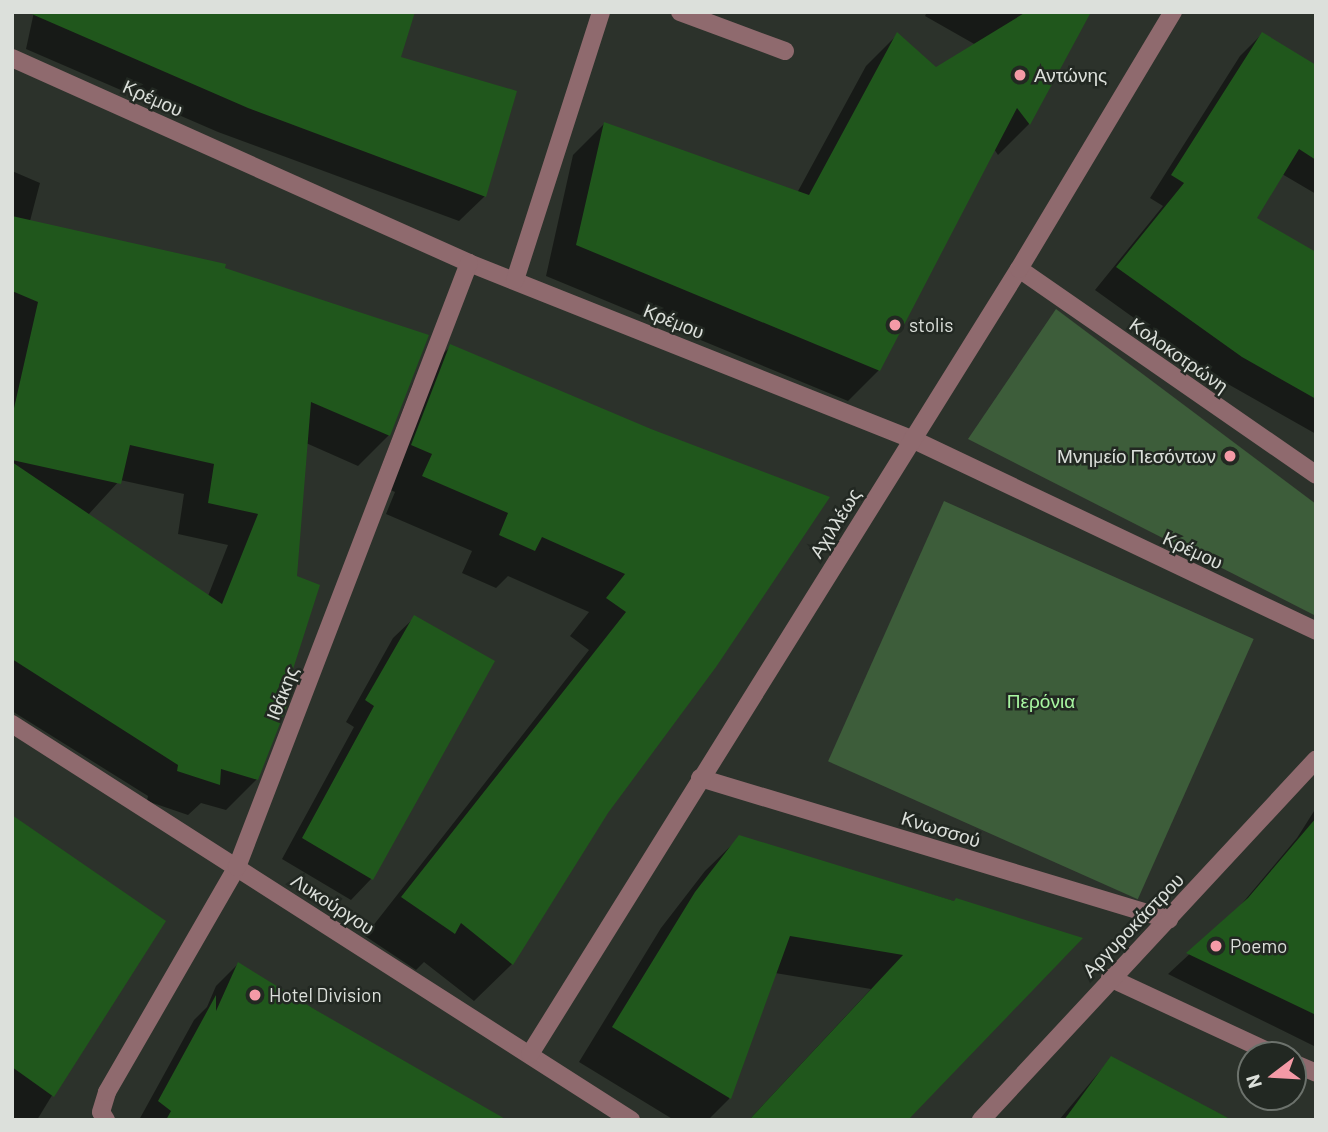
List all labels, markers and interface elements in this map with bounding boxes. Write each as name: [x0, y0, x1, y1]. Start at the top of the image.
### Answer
place label: Αντώνης: [1034, 64, 1107, 86]
marker: Αντώνης: [1012, 67, 1028, 83]
street label: Κρέμου: [119, 75, 187, 121]
street label: Κρέμου: [640, 299, 708, 343]
street label: Κολοκοτρώνη: [1125, 313, 1233, 397]
place label: stolis: [909, 314, 953, 336]
marker: stolis: [887, 317, 903, 333]
place label: Μνημείο Πεσόντων: [1057, 445, 1216, 467]
marker: Μνημείο Πεσόντων: [1222, 448, 1238, 464]
street label: Αχιλλέως: [805, 484, 865, 562]
street label: Κρέμου: [1160, 526, 1226, 574]
street label: Ιθάκης: [261, 663, 303, 723]
park label: Περόνια: [1007, 690, 1075, 712]
street label: Κνωσσού: [899, 806, 983, 852]
street label: Αργυροκάστρου: [1078, 868, 1188, 982]
street label: Λυκούργου: [287, 869, 379, 939]
place label: Poemo: [1230, 935, 1287, 957]
marker: Poemo: [1208, 938, 1224, 954]
place label: Hotel Division: [269, 984, 382, 1006]
marker: Hotel Division: [247, 987, 263, 1003]
north arrow: [1237, 1041, 1307, 1111]
text: N: [1241, 1072, 1266, 1091]

